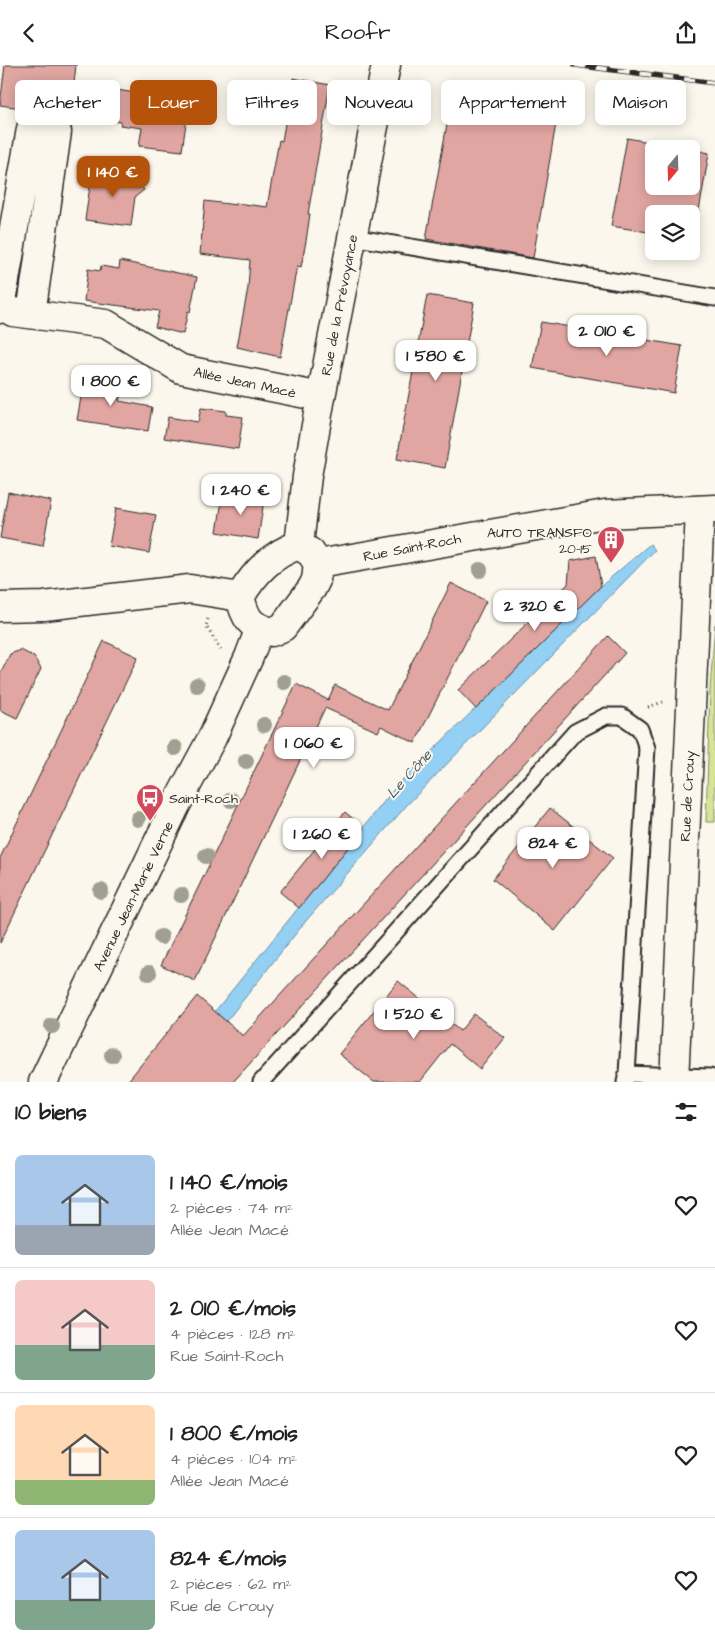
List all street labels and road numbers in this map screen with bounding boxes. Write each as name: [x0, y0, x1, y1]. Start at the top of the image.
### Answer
street label: Rue de la Prévoyance: [317, 233, 364, 377]
street label: Allée Jean Macé: [192, 362, 298, 404]
street label: Rue Saint-Roch: [362, 529, 463, 567]
street label: Rue de Crouy: [676, 750, 700, 842]
street label: Avenue Jean-Marie Verne: [89, 818, 179, 975]

